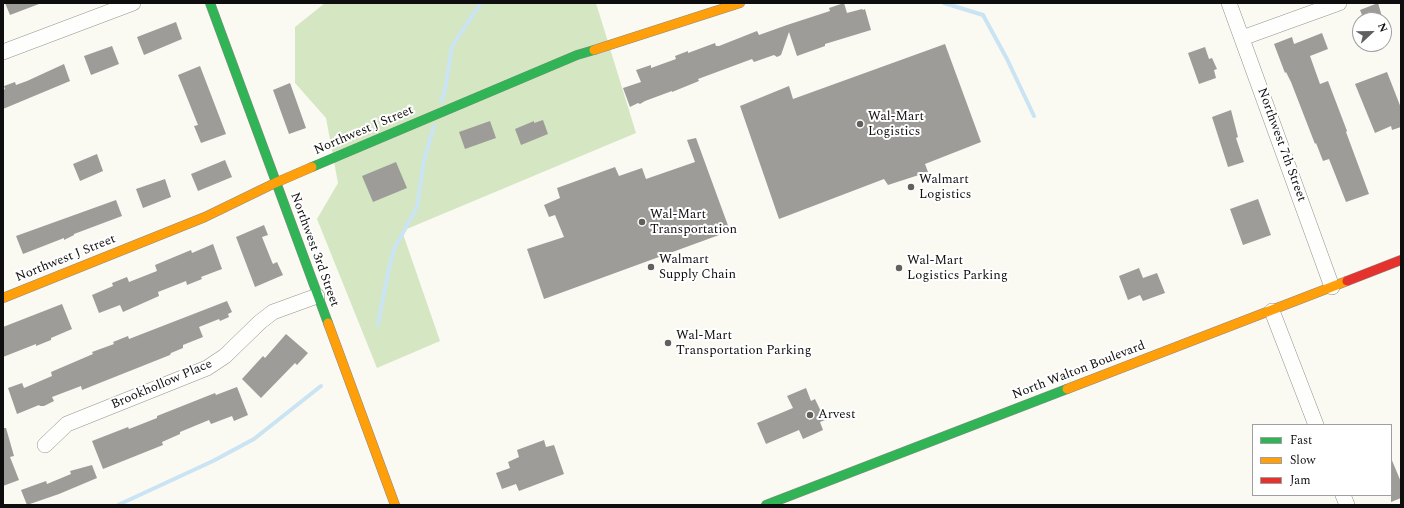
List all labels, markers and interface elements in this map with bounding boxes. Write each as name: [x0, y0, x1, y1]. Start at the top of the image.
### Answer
north arrow: [1352, 12, 1392, 52]
text: N: [1373, 20, 1392, 35]
street label: Northwest 7th Street: [1253, 86, 1309, 204]
street label: Northwest J Street: [312, 103, 416, 159]
place label: Wal-Mart Logistics: [868, 109, 924, 140]
marker: Wal-Mart Logistics: [855, 119, 865, 129]
place label: Walmart Logistics: [919, 172, 971, 203]
marker: Walmart Logistics: [906, 182, 916, 192]
street label: Northwest 3rd Street: [286, 191, 342, 309]
place label: Wal-Mart Transportation: [650, 207, 737, 238]
marker: Wal-Mart Transportation: [637, 217, 647, 227]
street label: Northwest J Street: [14, 232, 118, 286]
place label: Walmart Supply Chain: [659, 252, 736, 283]
place label: Wal-Mart Logistics Parking: [907, 253, 1008, 284]
marker: Walmart Supply Chain: [646, 262, 656, 272]
marker: Wal-Mart Logistics Parking: [894, 263, 904, 273]
place label: Wal-Mart Transportation Parking: [676, 328, 811, 359]
marker: Wal-Mart Transportation Parking: [663, 338, 673, 348]
street label: North Walton Boulevard: [1010, 338, 1148, 404]
street label: Brookhollow Place: [109, 357, 215, 413]
place label: Arvest: [818, 407, 856, 423]
marker: Arvest: [805, 410, 815, 420]
legend: [1252, 424, 1392, 496]
text: Fast: [1290, 431, 1312, 450]
text: Slow: [1290, 451, 1315, 470]
text: Jam: [1290, 471, 1311, 490]

